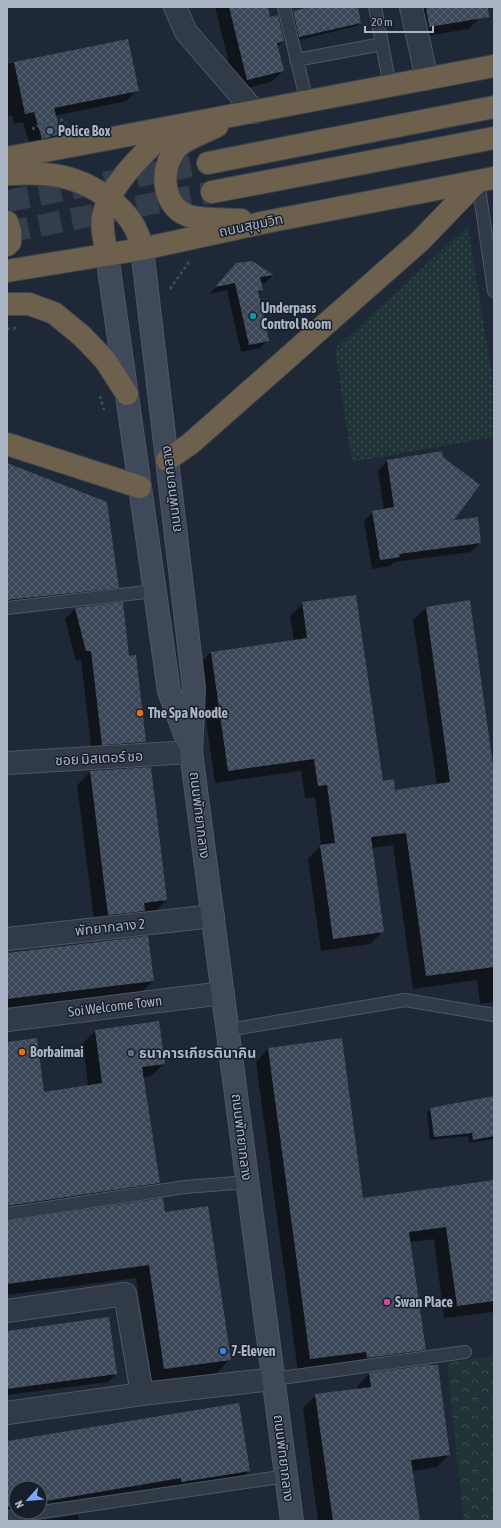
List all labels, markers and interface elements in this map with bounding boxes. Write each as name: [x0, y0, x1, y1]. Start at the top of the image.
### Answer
scale bar: [365, 8, 433, 34]
text: 20 m: [371, 15, 393, 29]
place label: Police Box: [58, 123, 111, 139]
marker: Police Box: [45, 126, 55, 136]
street label: ถนนสุขุมวิท: [217, 210, 285, 241]
place label: Underpass Control Room: [261, 300, 331, 332]
marker: Underpass Control Room: [248, 311, 258, 321]
street label: ถนนพัทยากลาง: [158, 445, 184, 533]
place label: The Spa Noodle: [148, 705, 228, 721]
marker: The Spa Noodle: [135, 708, 145, 718]
street label: ซอย มิสเตอร์ ชอ: [55, 748, 143, 768]
street label: ถนนพัทยากลาง: [187, 771, 213, 859]
street label: พัทยากลาง 2: [74, 915, 146, 939]
street label: Soi Welcome Town: [67, 992, 163, 1020]
place label: Borbaimai: [30, 1044, 84, 1060]
place label: ธนาคารเกียรตินาคิน: [139, 1045, 256, 1061]
marker: Borbaimai: [17, 1047, 27, 1057]
marker: ธนาคารเกียรตินาคิน: [126, 1048, 136, 1058]
street label: ถนนพัทยากลาง: [229, 1093, 255, 1181]
place label: Swan Place: [395, 1294, 453, 1310]
marker: Swan Place: [382, 1297, 392, 1307]
place label: 7-Eleven: [231, 1343, 276, 1359]
marker: 7-Eleven: [218, 1346, 228, 1356]
street label: ถนนพัทยากลาง: [271, 1414, 297, 1502]
north arrow: [8, 1480, 48, 1520]
text: N: [12, 1499, 26, 1510]

